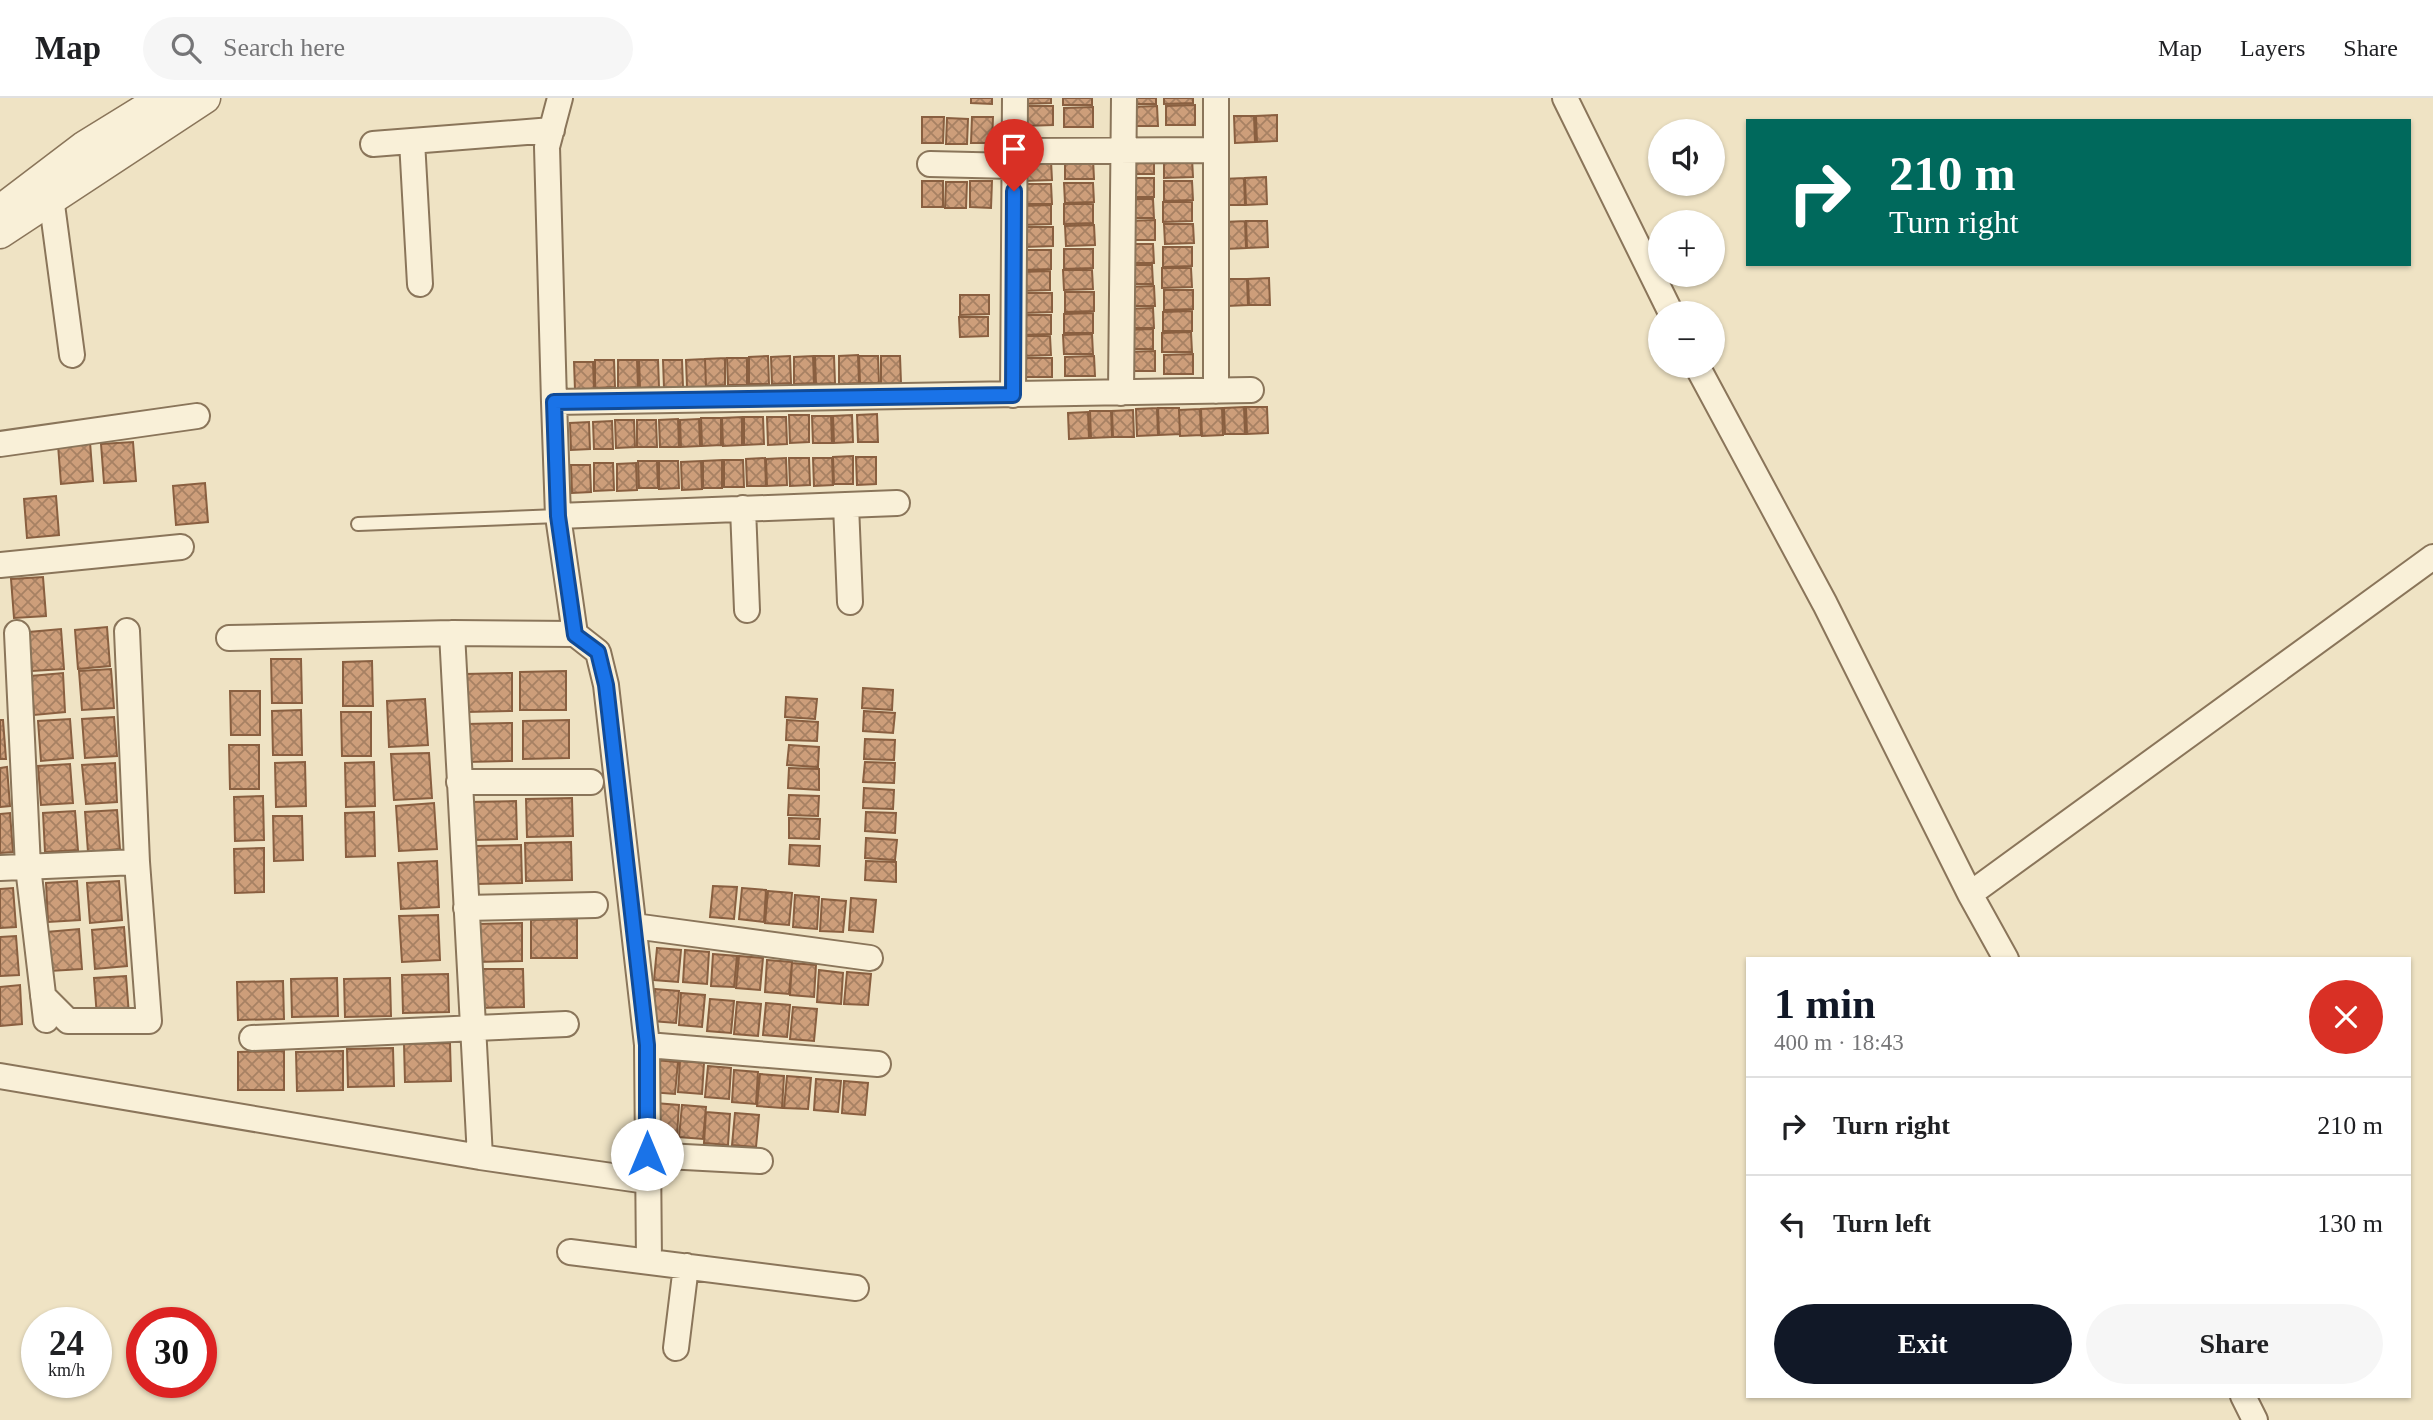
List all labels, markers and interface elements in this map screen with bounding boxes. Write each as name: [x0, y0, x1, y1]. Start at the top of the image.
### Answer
search box: [143, 17, 633, 80]
icon: search: [167, 29, 205, 67]
text: Map: [35, 30, 101, 66]
text: Search here: [223, 33, 345, 62]
text: Map: [2158, 35, 2202, 61]
text: Layers: [2240, 35, 2305, 61]
text: Share: [2343, 35, 2398, 61]
pin: [984, 119, 1044, 191]
map controls: [1648, 119, 1725, 378]
button: sound: [1648, 119, 1725, 196]
icon: arrive: [995, 130, 1033, 168]
text: 210 m: [1889, 146, 2016, 201]
icon: right: [1774, 147, 1865, 238]
text: Turn right: [1889, 204, 2019, 240]
button: +: [1648, 210, 1725, 287]
button: −: [1648, 301, 1725, 378]
button: close: [2309, 980, 2383, 1054]
text: 1 min: [1774, 981, 1876, 1027]
text: 400 m · 18:43: [1774, 1030, 1904, 1055]
icon: right: [1774, 1107, 1812, 1145]
text: Turn right: [1833, 1111, 1950, 1140]
text: 210 m: [2317, 1111, 2383, 1140]
position arrow: [610, 1117, 684, 1191]
icon: left: [1774, 1205, 1812, 1243]
text: Turn left: [1833, 1209, 1931, 1238]
text: 130 m: [2317, 1209, 2383, 1238]
button: Exit: [1774, 1304, 2072, 1384]
button: Share: [2086, 1304, 2383, 1384]
speed limit sign: 30: [126, 1307, 217, 1398]
text: 24: [49, 1324, 84, 1363]
text: km/h: [48, 1360, 85, 1380]

